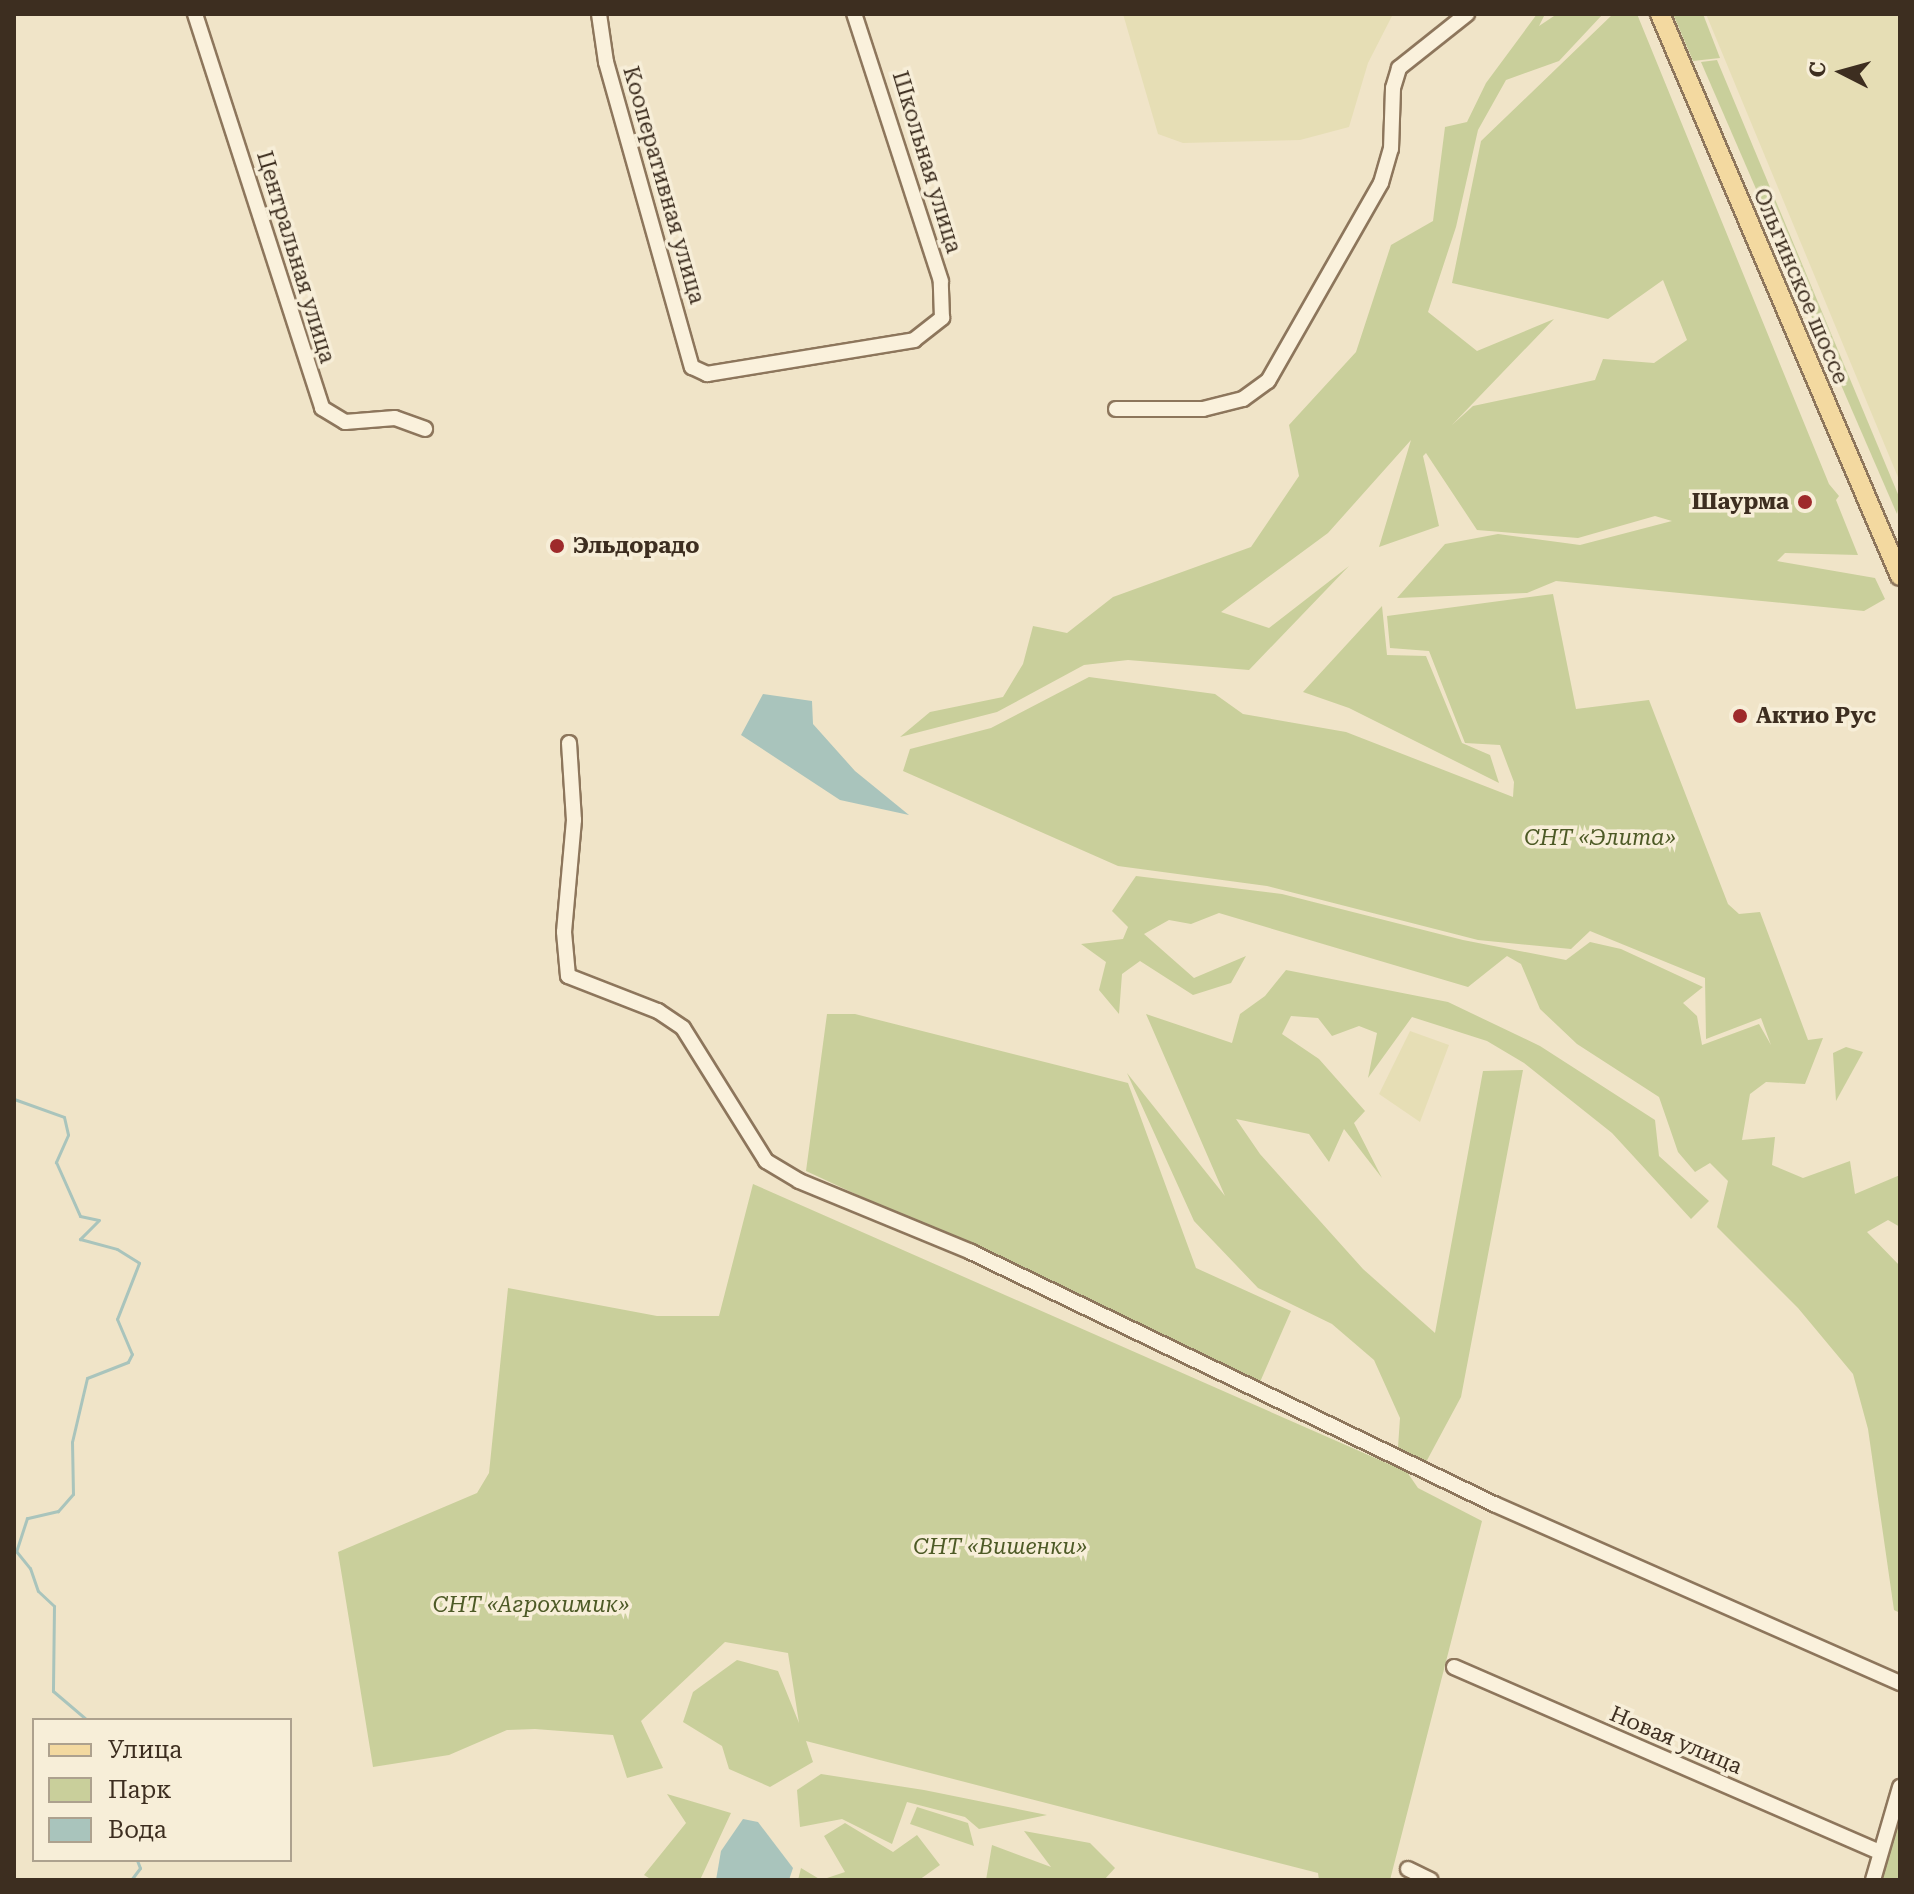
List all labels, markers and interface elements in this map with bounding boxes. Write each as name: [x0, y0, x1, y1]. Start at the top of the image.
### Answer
north arrow: [1802, 32, 1882, 112]
text: С: [1804, 60, 1831, 78]
street label: Кооперативная улица: [617, 63, 711, 307]
street label: Школьная улица: [887, 68, 967, 256]
street label: Центральная улица: [251, 148, 341, 366]
street label: Ольгинское шоссе: [1748, 184, 1854, 388]
place label: Шаурма: [1692, 489, 1789, 515]
marker: Шаурма: [1796, 493, 1814, 511]
place label: Эльдорадо: [573, 533, 699, 559]
marker: Эльдорадо: [548, 537, 566, 555]
place label: Актио Рус: [1756, 703, 1876, 729]
marker: Актио Рус: [1731, 707, 1749, 725]
park label: СНТ «Элита»: [1524, 825, 1676, 851]
park label: СНТ «Вишенки»: [913, 1534, 1087, 1560]
park label: СНТ «Агрохимик»: [433, 1592, 629, 1618]
street label: Новая улица: [1606, 1700, 1746, 1780]
legend: [32, 1718, 292, 1862]
text: Улица: [108, 1736, 182, 1764]
text: Парк: [108, 1776, 171, 1804]
text: Вода: [108, 1816, 167, 1844]

